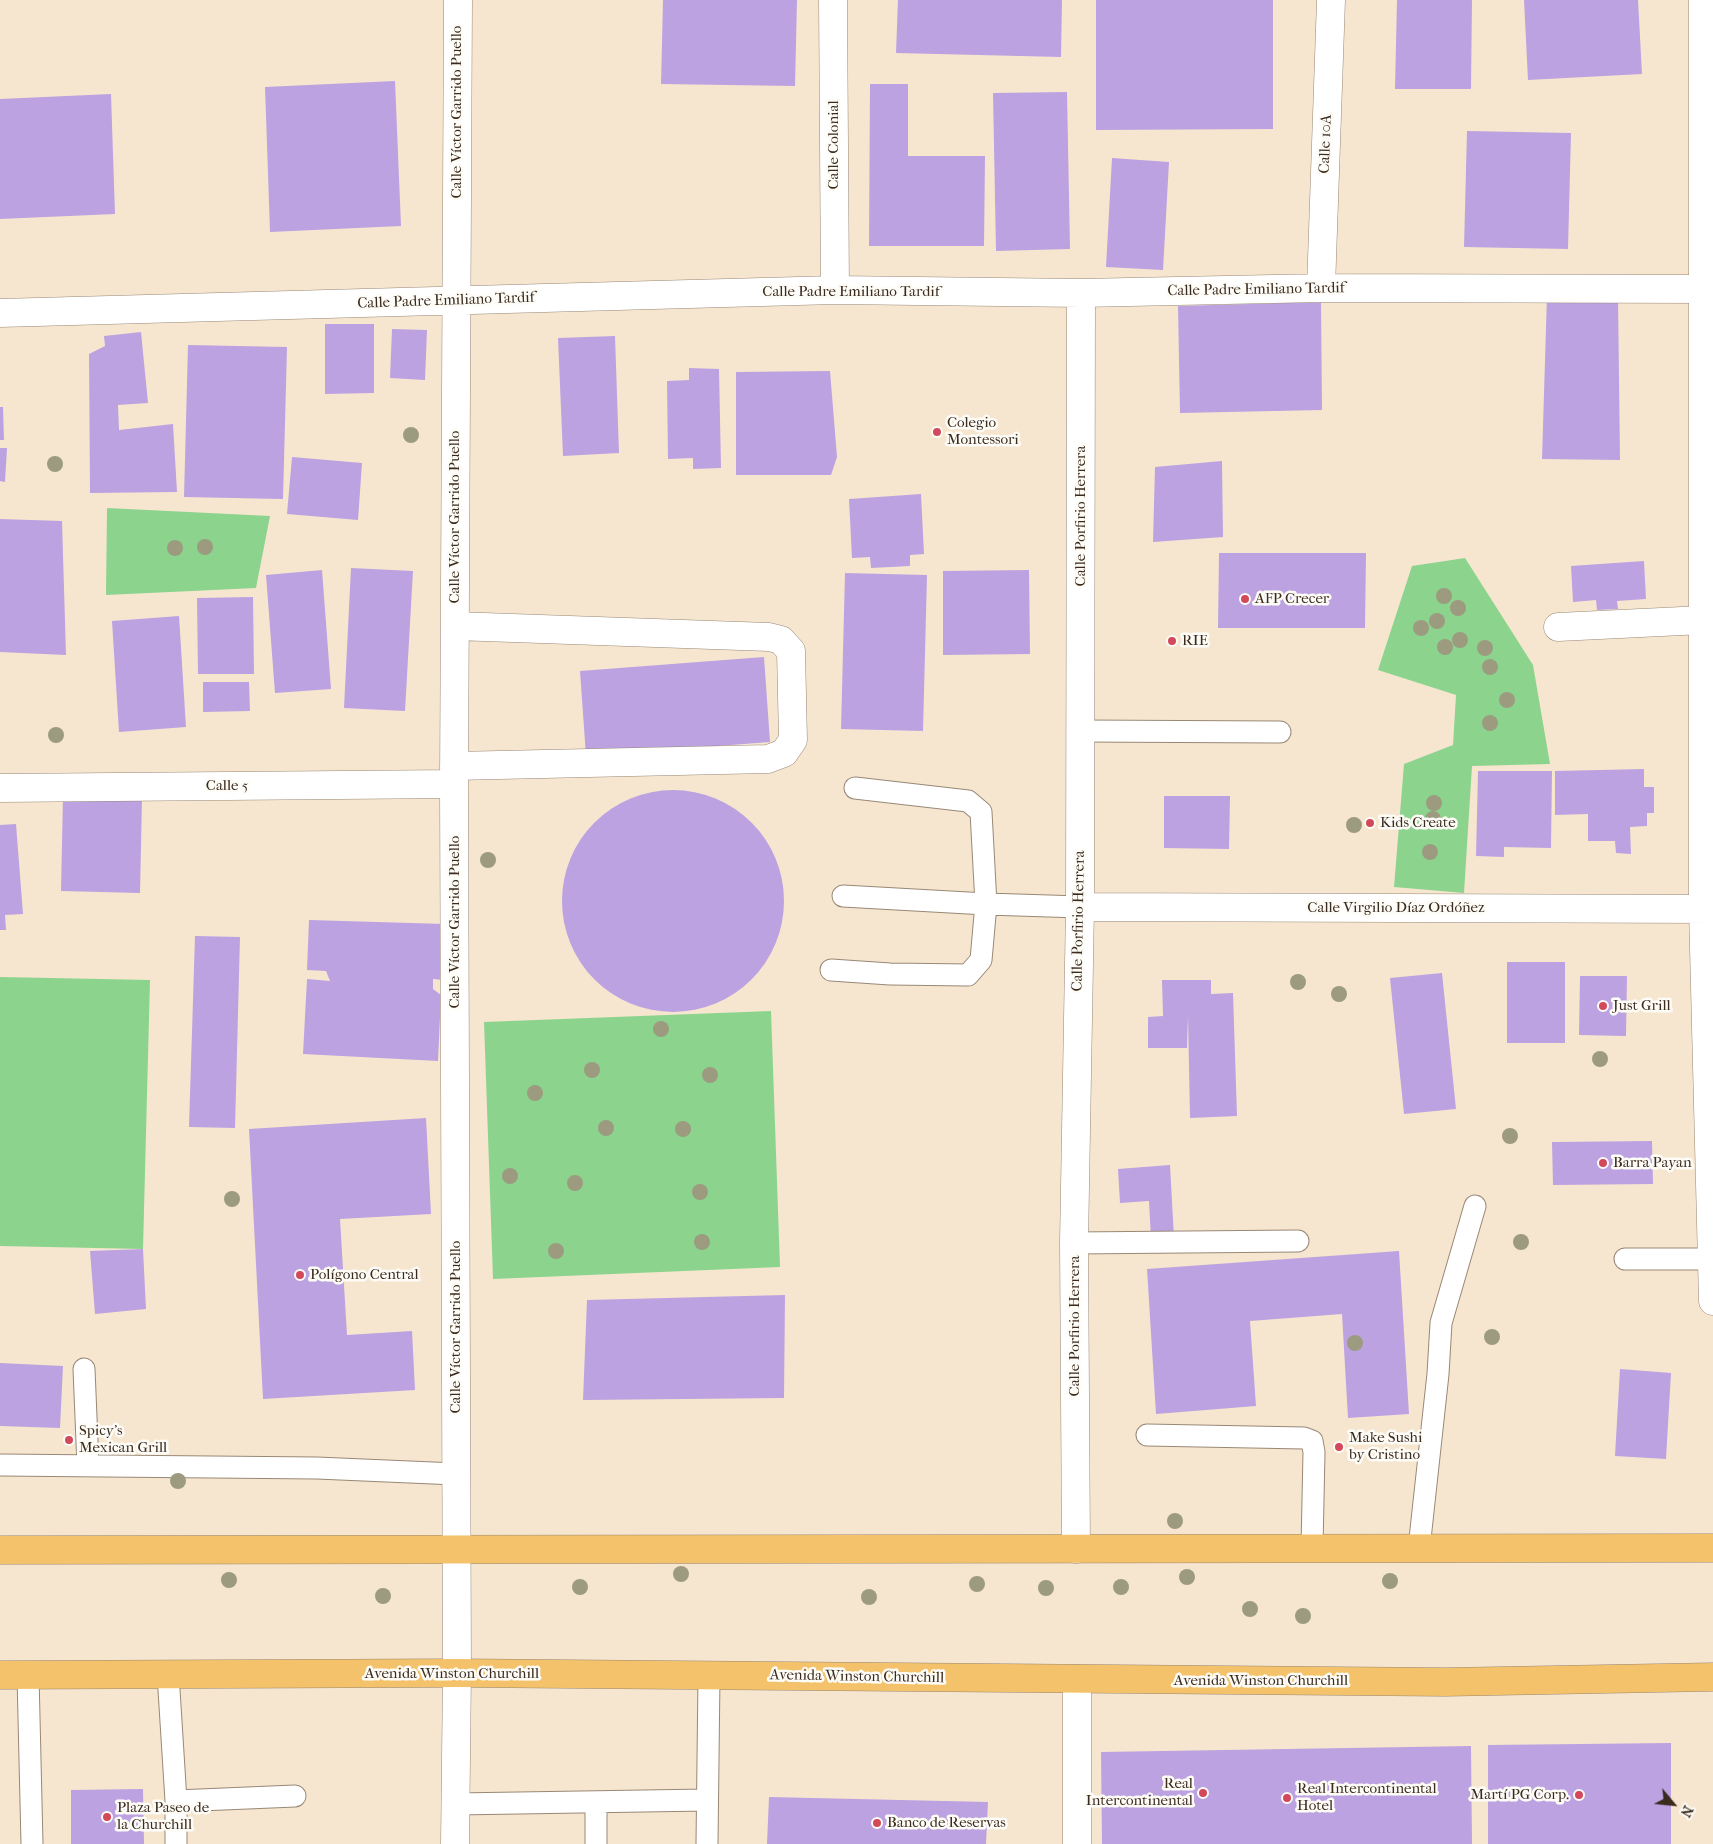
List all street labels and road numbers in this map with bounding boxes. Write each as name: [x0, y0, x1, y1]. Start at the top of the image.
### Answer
street label: Calle Víctor Garrido Puello: [448, 26, 466, 198]
street label: Calle Colonial: [825, 100, 843, 190]
street label: Calle 10A: [1316, 114, 1336, 174]
street label: Calle Padre Emiliano Tardif: [1167, 279, 1345, 301]
street label: Calle Padre Emiliano Tardif: [762, 283, 940, 301]
street label: Calle Padre Emiliano Tardif: [357, 289, 535, 313]
street label: Calle Víctor Garrido Puello: [446, 431, 464, 603]
street label: Calle Porfirio Herrera: [1072, 446, 1090, 586]
street label: Calle 5: [206, 777, 248, 795]
street label: Calle Víctor Garrido Puello: [446, 836, 464, 1008]
street label: Calle Porfirio Herrera: [1069, 850, 1089, 992]
street label: Calle Virgilio Díaz Ordóñez: [1307, 899, 1485, 917]
street label: Calle Víctor Garrido Puello: [447, 1241, 465, 1413]
street label: Calle Porfirio Herrera: [1066, 1256, 1084, 1396]
street label: Avenida Winston Churchill: [365, 1665, 539, 1683]
street label: Avenida Winston Churchill: [770, 1666, 944, 1688]
street label: Avenida Winston Churchill: [1174, 1672, 1348, 1690]

